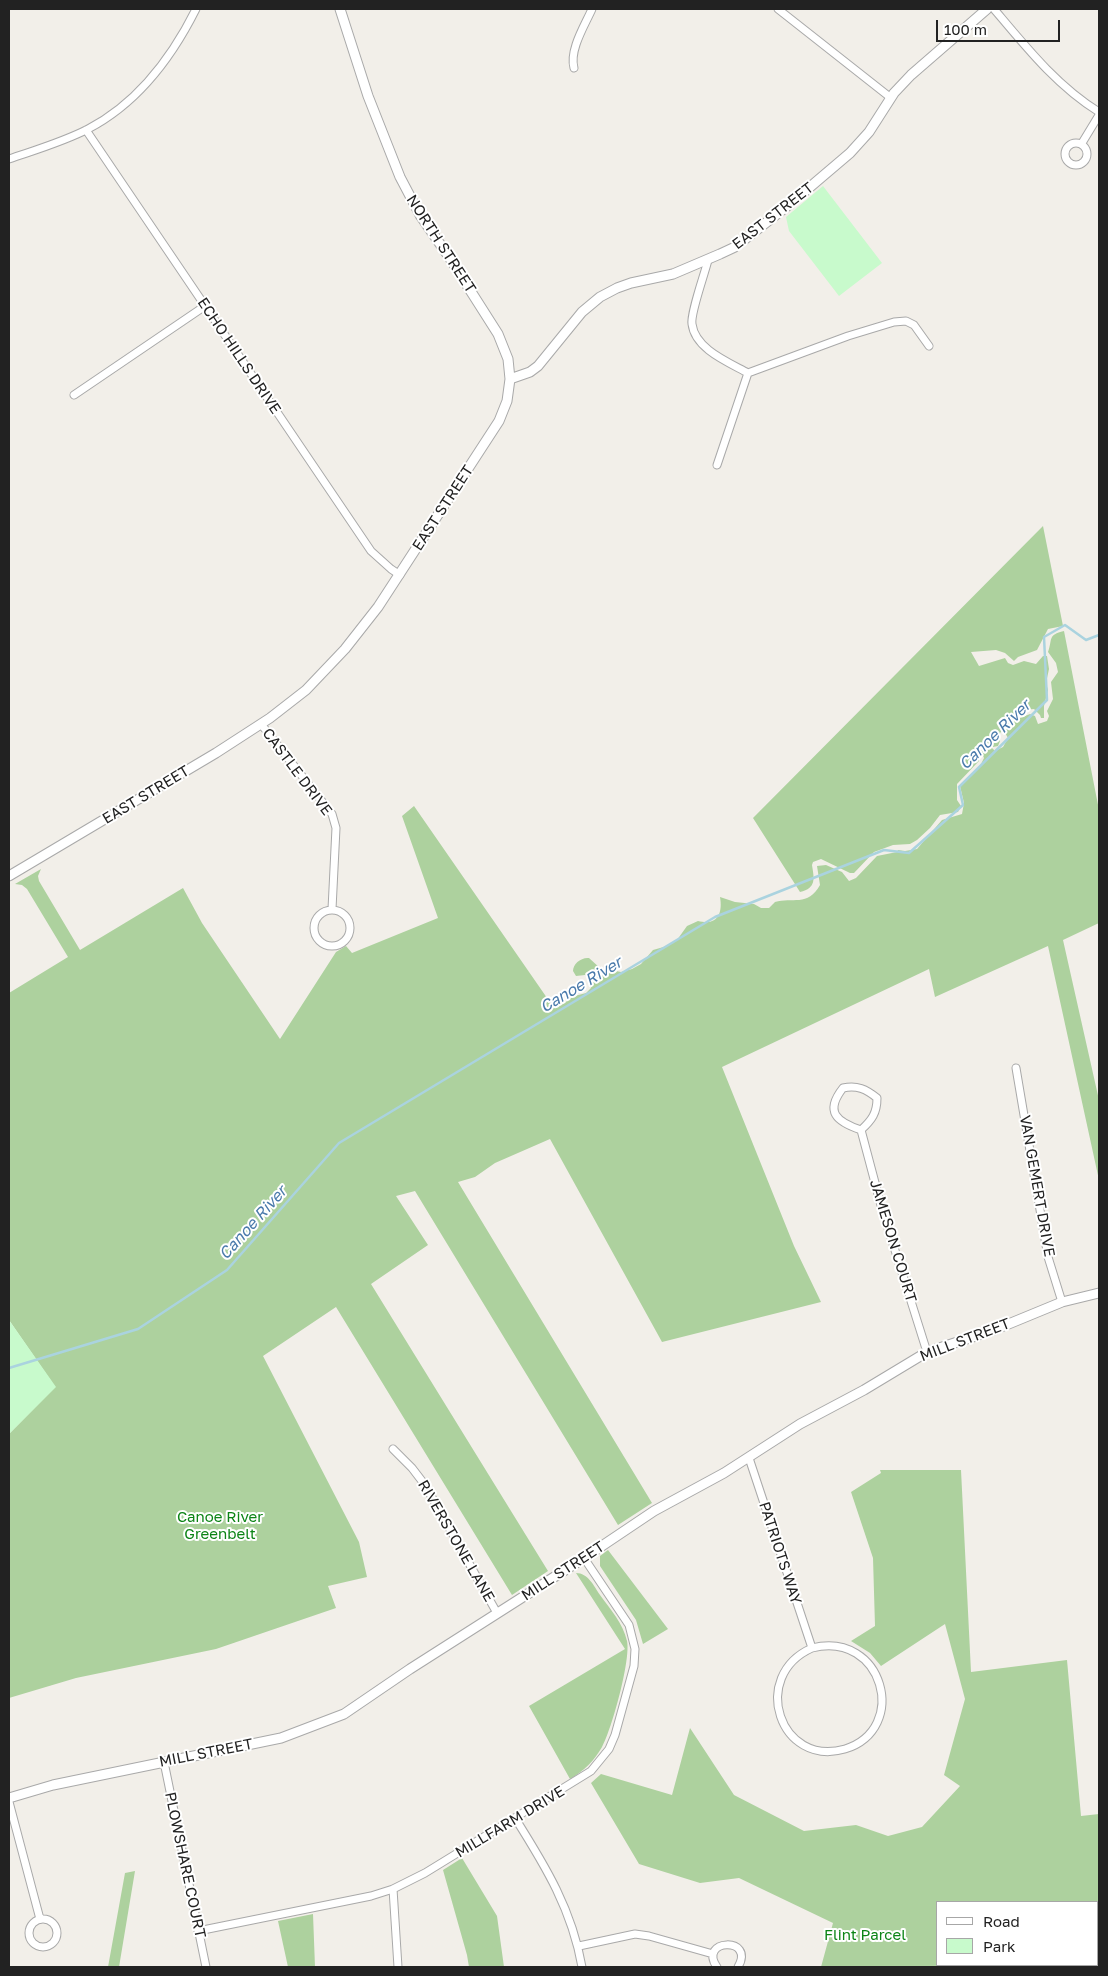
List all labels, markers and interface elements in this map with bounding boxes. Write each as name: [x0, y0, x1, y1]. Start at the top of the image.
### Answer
scale bar: [938, 10, 1062, 42]
text: 100 m: [944, 20, 987, 38]
street label: EAST STREET: [729, 179, 817, 253]
street label: NORTH STREET: [402, 191, 480, 297]
street label: ECHO HILLS DRIVE: [193, 294, 285, 418]
street label: EAST STREET: [409, 462, 477, 554]
water label: Canoe River: [955, 696, 1035, 774]
street label: CASTLE DRIVE: [258, 725, 336, 819]
street label: EAST STREET: [99, 762, 193, 828]
water label: Canoe River: [537, 953, 625, 1017]
street label: VAN GEMERT DRIVE: [1016, 1114, 1058, 1258]
street label: JAMESON COURT: [866, 1177, 920, 1305]
water label: Canoe River: [215, 1182, 291, 1264]
street label: MILL STREET: [917, 1315, 1013, 1365]
street label: RIVERSTONE LANE: [414, 1477, 498, 1605]
street label: PATRIOTS WAY: [755, 1500, 805, 1606]
park label: Canoe River Greenbelt: [177, 1508, 263, 1543]
street label: MILL STREET: [518, 1538, 608, 1604]
street label: MILL STREET: [158, 1735, 254, 1771]
street label: MILLFARM DRIVE: [452, 1782, 568, 1862]
street label: PLOWSHARE COURT: [161, 1790, 209, 1940]
legend: [936, 1901, 1098, 1966]
text: Road: [983, 1912, 1020, 1930]
park label: Flint Parcel: [824, 1926, 906, 1944]
text: Park: [983, 1937, 1015, 1955]

